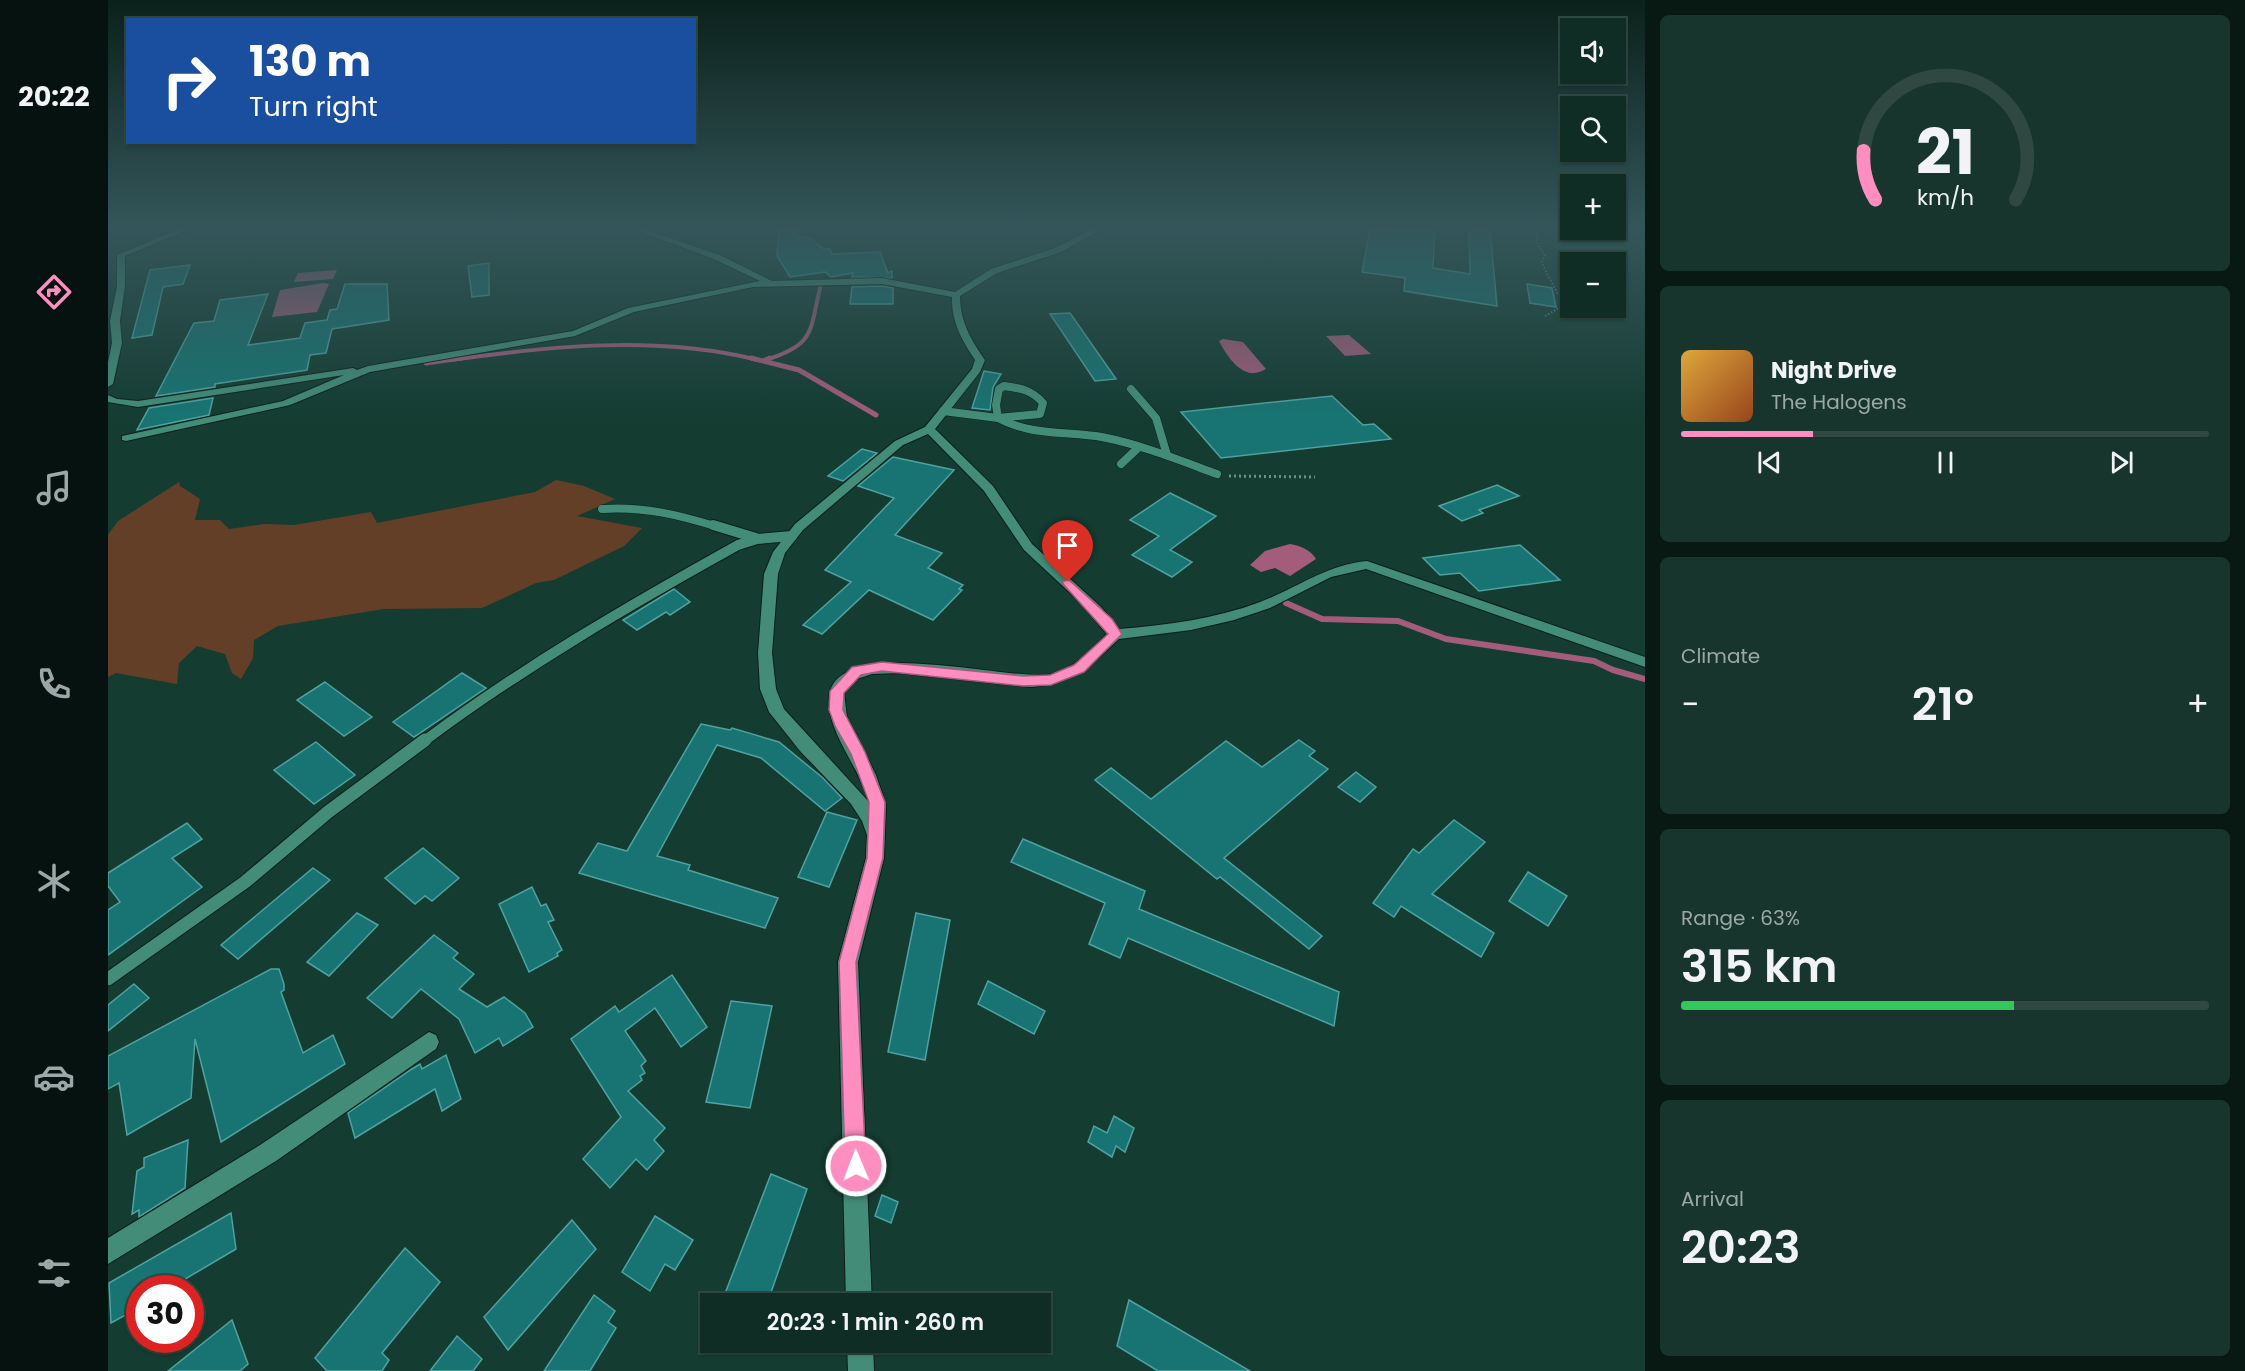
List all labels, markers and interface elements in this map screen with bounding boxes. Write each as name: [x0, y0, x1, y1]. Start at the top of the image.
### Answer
map controls: [1560, 18, 1626, 318]
button: sound: [1560, 18, 1626, 84]
text: 130 m: [249, 32, 371, 91]
icon: right: [150, 42, 228, 120]
text: 20:22: [18, 78, 90, 115]
text: Turn right: [249, 88, 378, 125]
button: search: [1560, 96, 1626, 162]
text: 21: [1915, 108, 1975, 196]
button: +: [1560, 174, 1626, 240]
text: km/h: [1916, 182, 1974, 213]
button: −: [1560, 252, 1626, 318]
icon: directions: [33, 271, 75, 313]
text: Night Drive: [1771, 355, 1897, 386]
text: The Halogens: [1771, 388, 1907, 416]
icon: previous: [1753, 446, 1786, 479]
icon: pause: [1929, 446, 1962, 479]
icon: next: [2105, 446, 2138, 479]
icon: music: [33, 467, 75, 509]
pin: [1042, 520, 1093, 582]
icon: arrive: [1051, 529, 1084, 562]
text: Climate: [1681, 642, 1760, 670]
icon: phone: [33, 663, 75, 705]
text: 21°: [1912, 673, 1974, 736]
text: −: [1681, 681, 1699, 728]
text: +: [2186, 681, 2209, 728]
icon: climate: [33, 860, 75, 902]
text: Range · 63%: [1681, 904, 1800, 932]
text: 315 km: [1681, 935, 1837, 998]
icon: car: [33, 1056, 75, 1098]
position arrow: [824, 1134, 888, 1198]
text: Arrival: [1681, 1185, 1744, 1213]
text: 20:23: [1681, 1216, 1801, 1279]
icon: filters: [33, 1252, 75, 1294]
speed limit sign: 30: [126, 1275, 204, 1353]
text: 20:23 · 1 min · 260 m: [767, 1307, 984, 1338]

